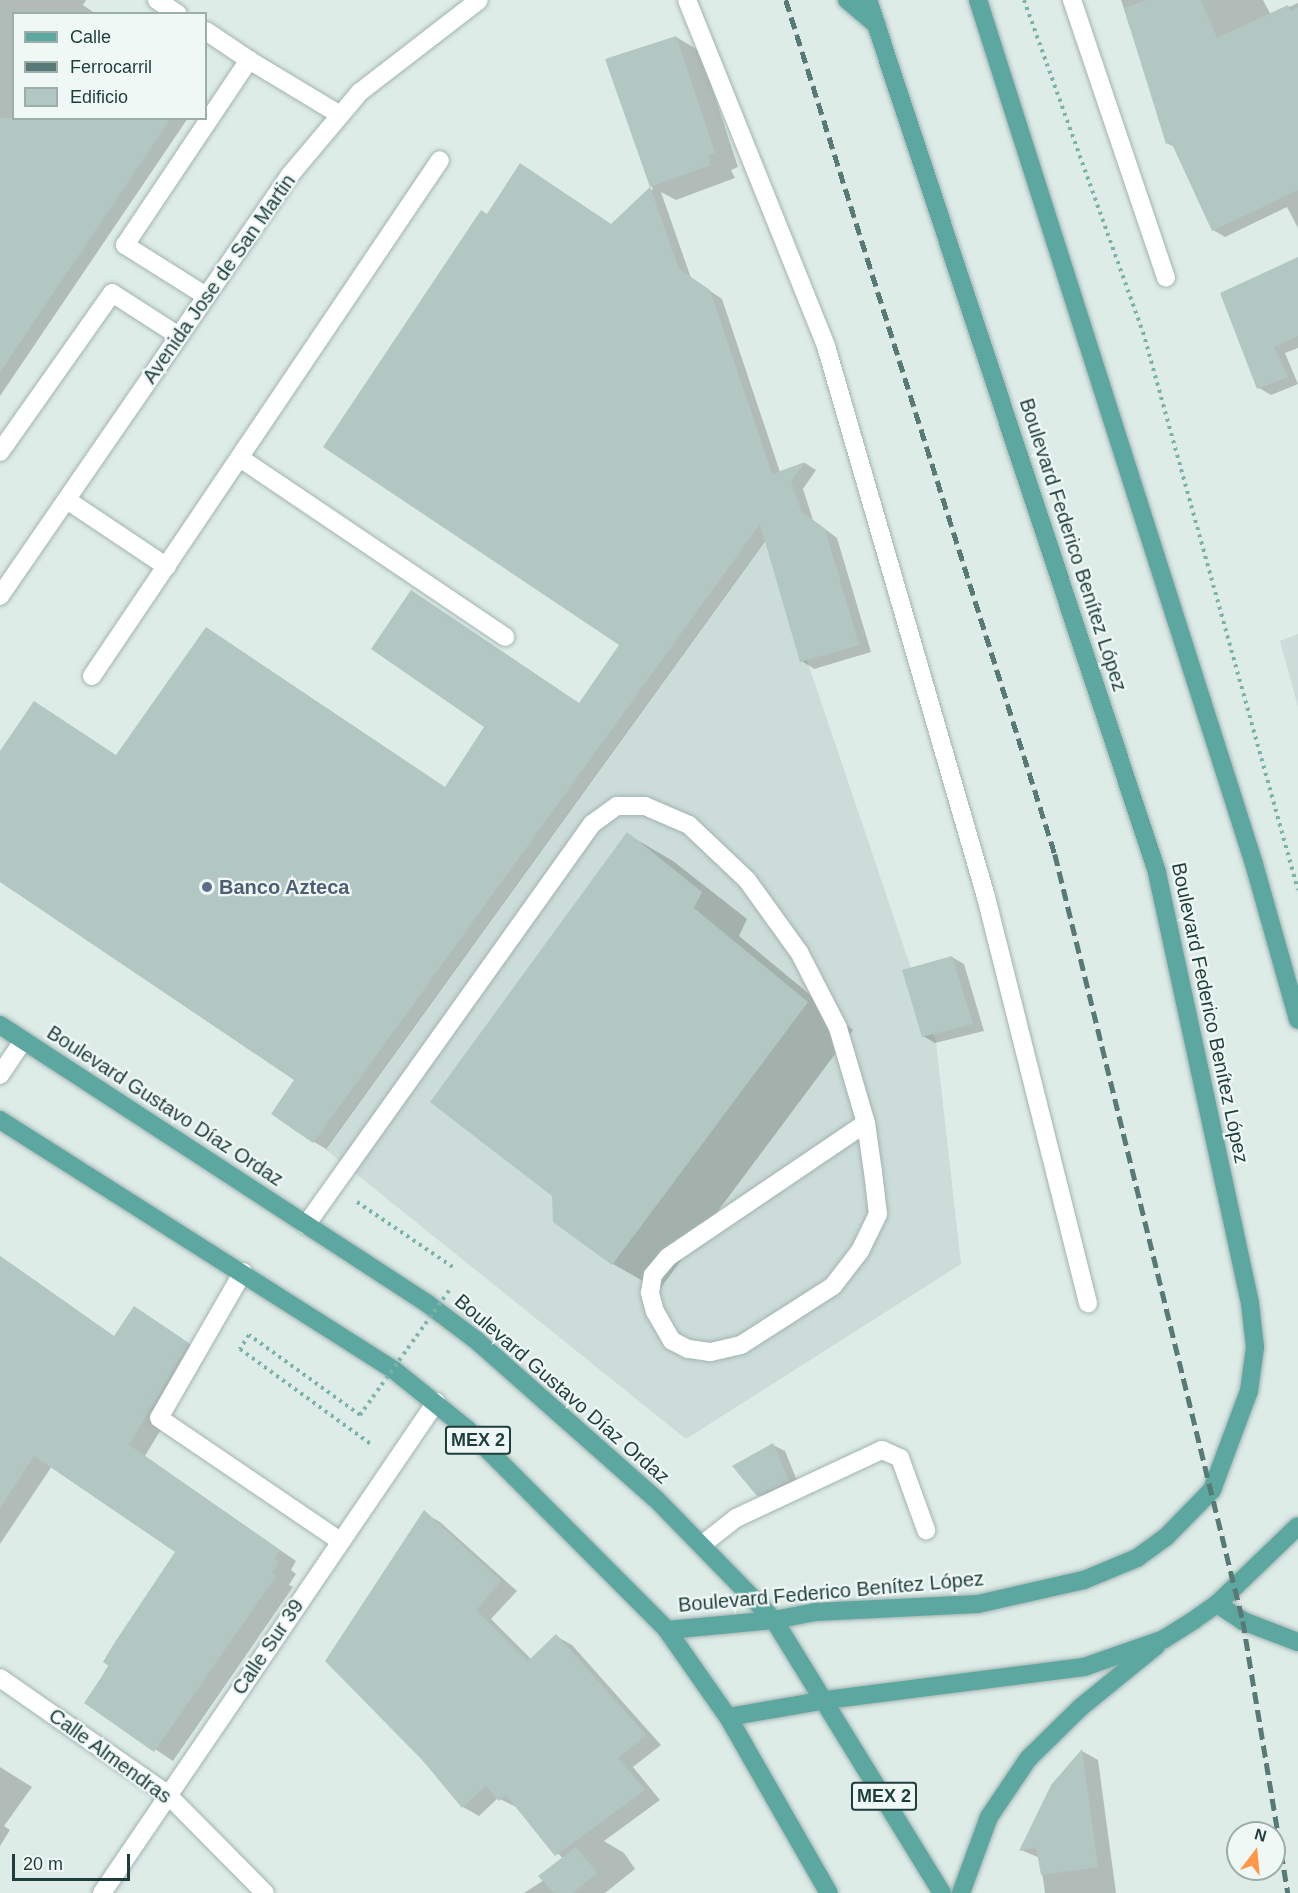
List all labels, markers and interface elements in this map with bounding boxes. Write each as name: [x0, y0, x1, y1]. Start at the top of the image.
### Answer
legend: [12, 12, 207, 120]
text: Calle: [70, 27, 111, 47]
text: Ferrocarril: [70, 57, 152, 77]
text: Edificio: [70, 87, 128, 107]
street label: Avenida Jose de San Martin: [138, 170, 300, 388]
street label: Boulevard Federico Benítez López: [1014, 395, 1132, 695]
street label: Boulevard Federico Benítez López: [1166, 860, 1254, 1166]
place label: Banco Azteca: [219, 875, 350, 899]
marker: Banco Azteca: [200, 880, 214, 894]
street label: Boulevard Gustavo Díaz Ordaz: [42, 1021, 288, 1191]
street label: Boulevard Gustavo Díaz Ordaz: [450, 1289, 674, 1489]
road number: MEX 2: [444, 1425, 512, 1455]
street label: Boulevard Federico Benítez López: [677, 1567, 985, 1617]
street label: Calle Sur 39: [227, 1595, 309, 1699]
street label: Calle Almendras: [44, 1703, 176, 1809]
road number: MEX 2: [850, 1781, 918, 1811]
north arrow: [1226, 1821, 1286, 1881]
text: N: [1253, 1825, 1268, 1845]
scale bar: [15, 1842, 134, 1880]
text: 20 m: [23, 1854, 63, 1874]

